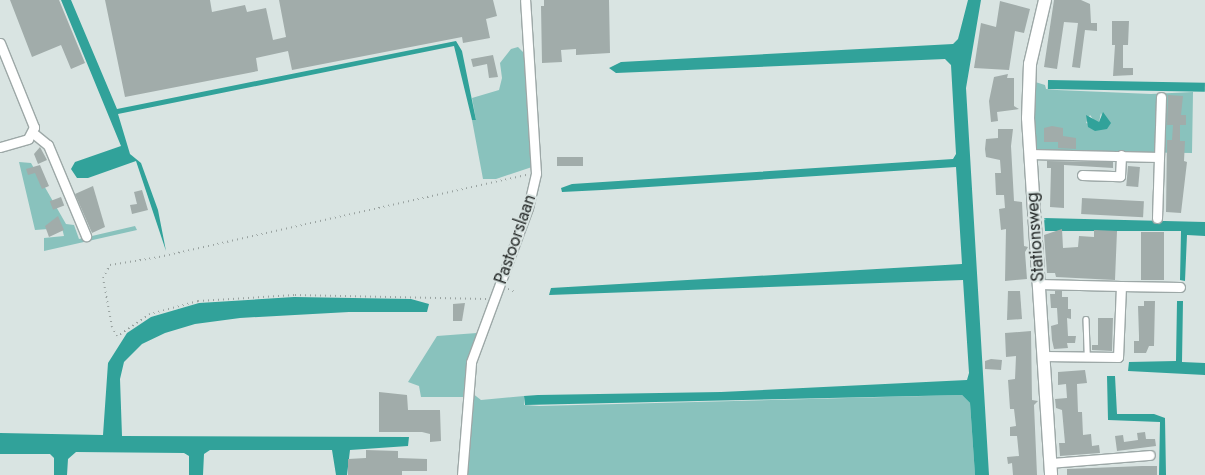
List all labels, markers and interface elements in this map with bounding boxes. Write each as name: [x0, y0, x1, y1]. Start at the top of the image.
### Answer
street label: Pastoorslaan: [490, 191, 540, 287]
street label: Stationsweg: [1021, 191, 1049, 283]

